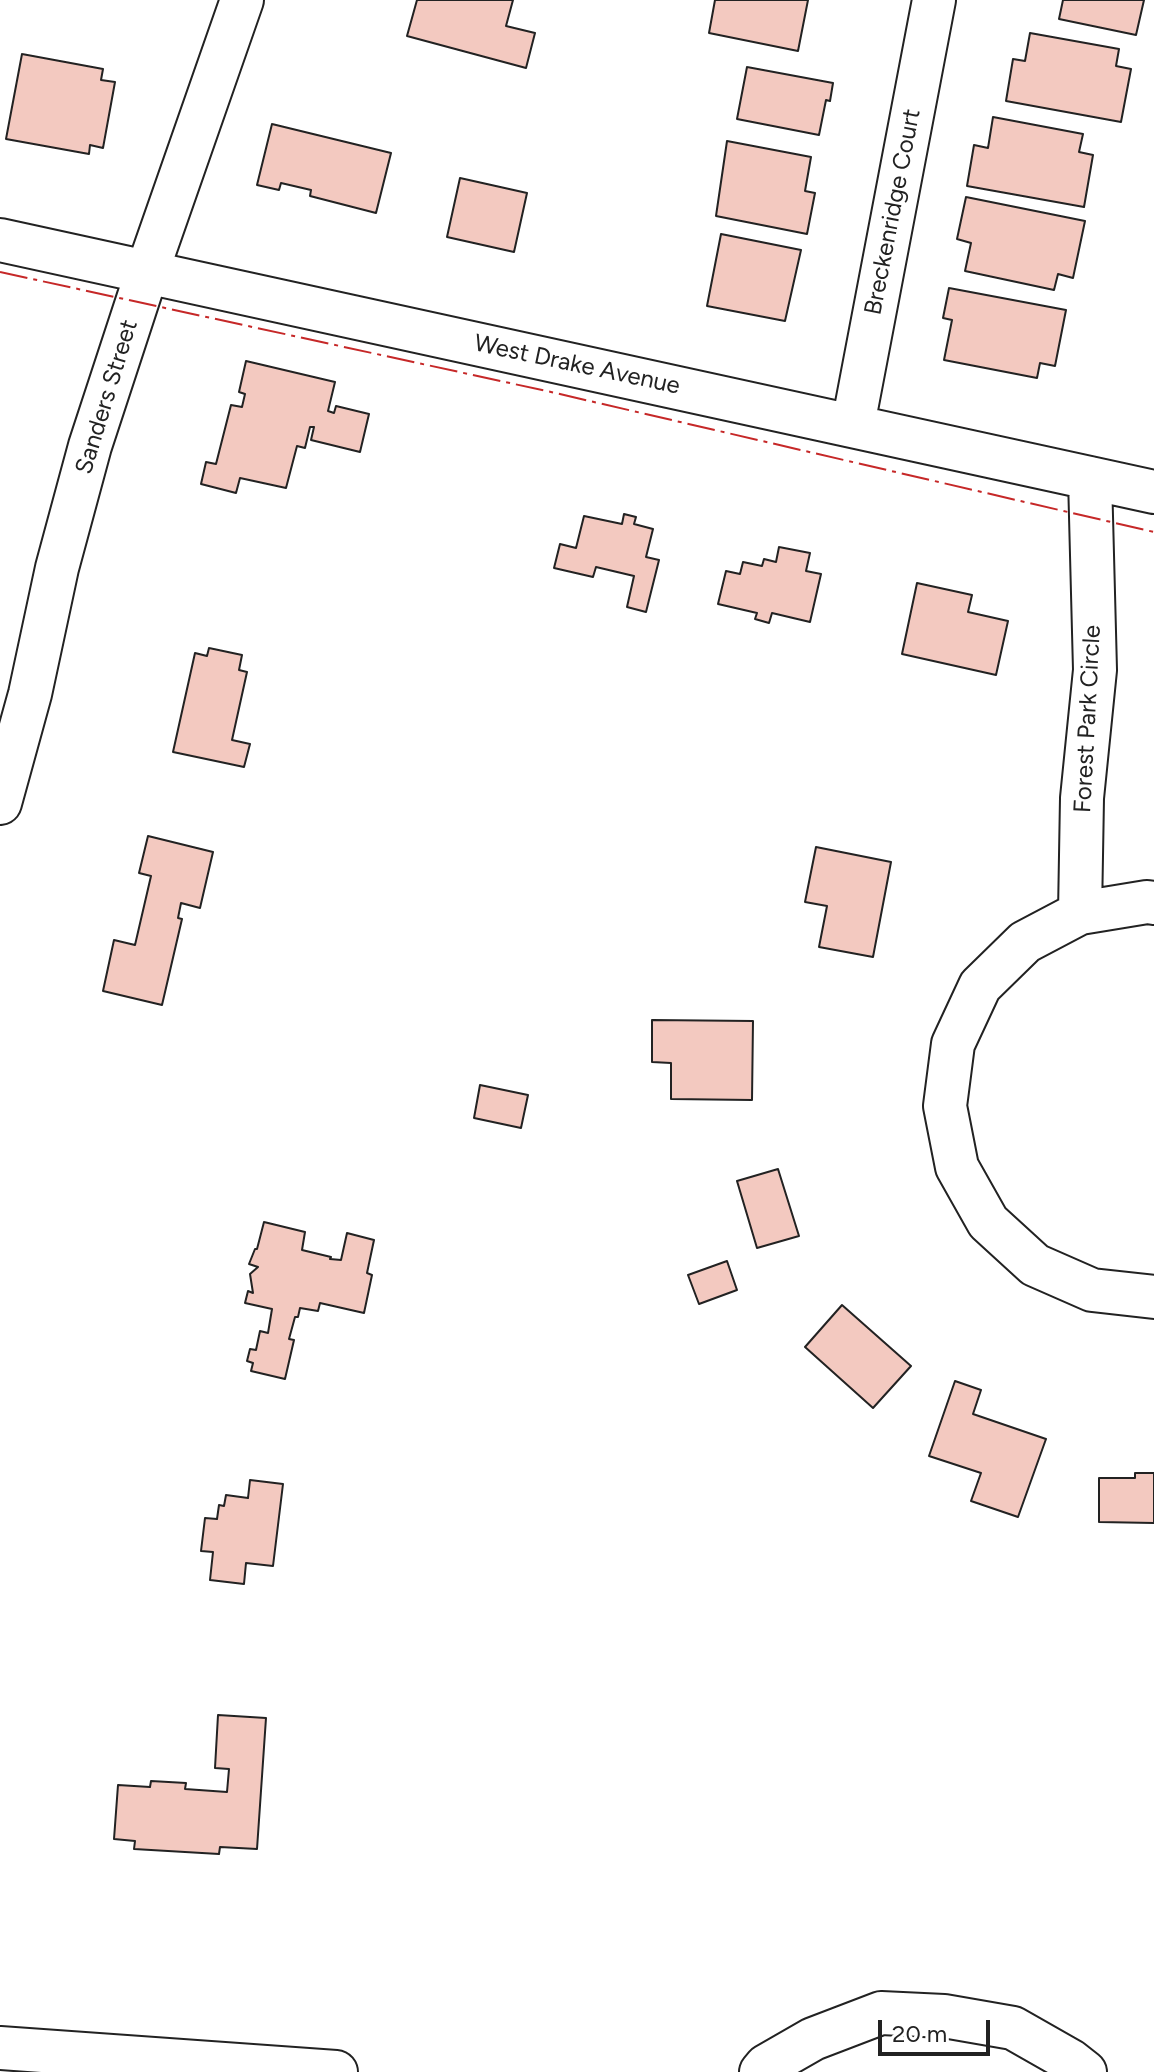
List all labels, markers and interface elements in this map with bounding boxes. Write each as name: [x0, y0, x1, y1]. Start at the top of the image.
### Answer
street label: Breckenridge Court: [859, 106, 927, 318]
street label: Sanders Street: [70, 316, 144, 478]
street label: West Drake Avenue: [471, 329, 683, 401]
street label: Forest Park Circle: [1069, 624, 1107, 814]
scale bar: [882, 2004, 994, 2054]
text: 20 m: [892, 2019, 947, 2048]

